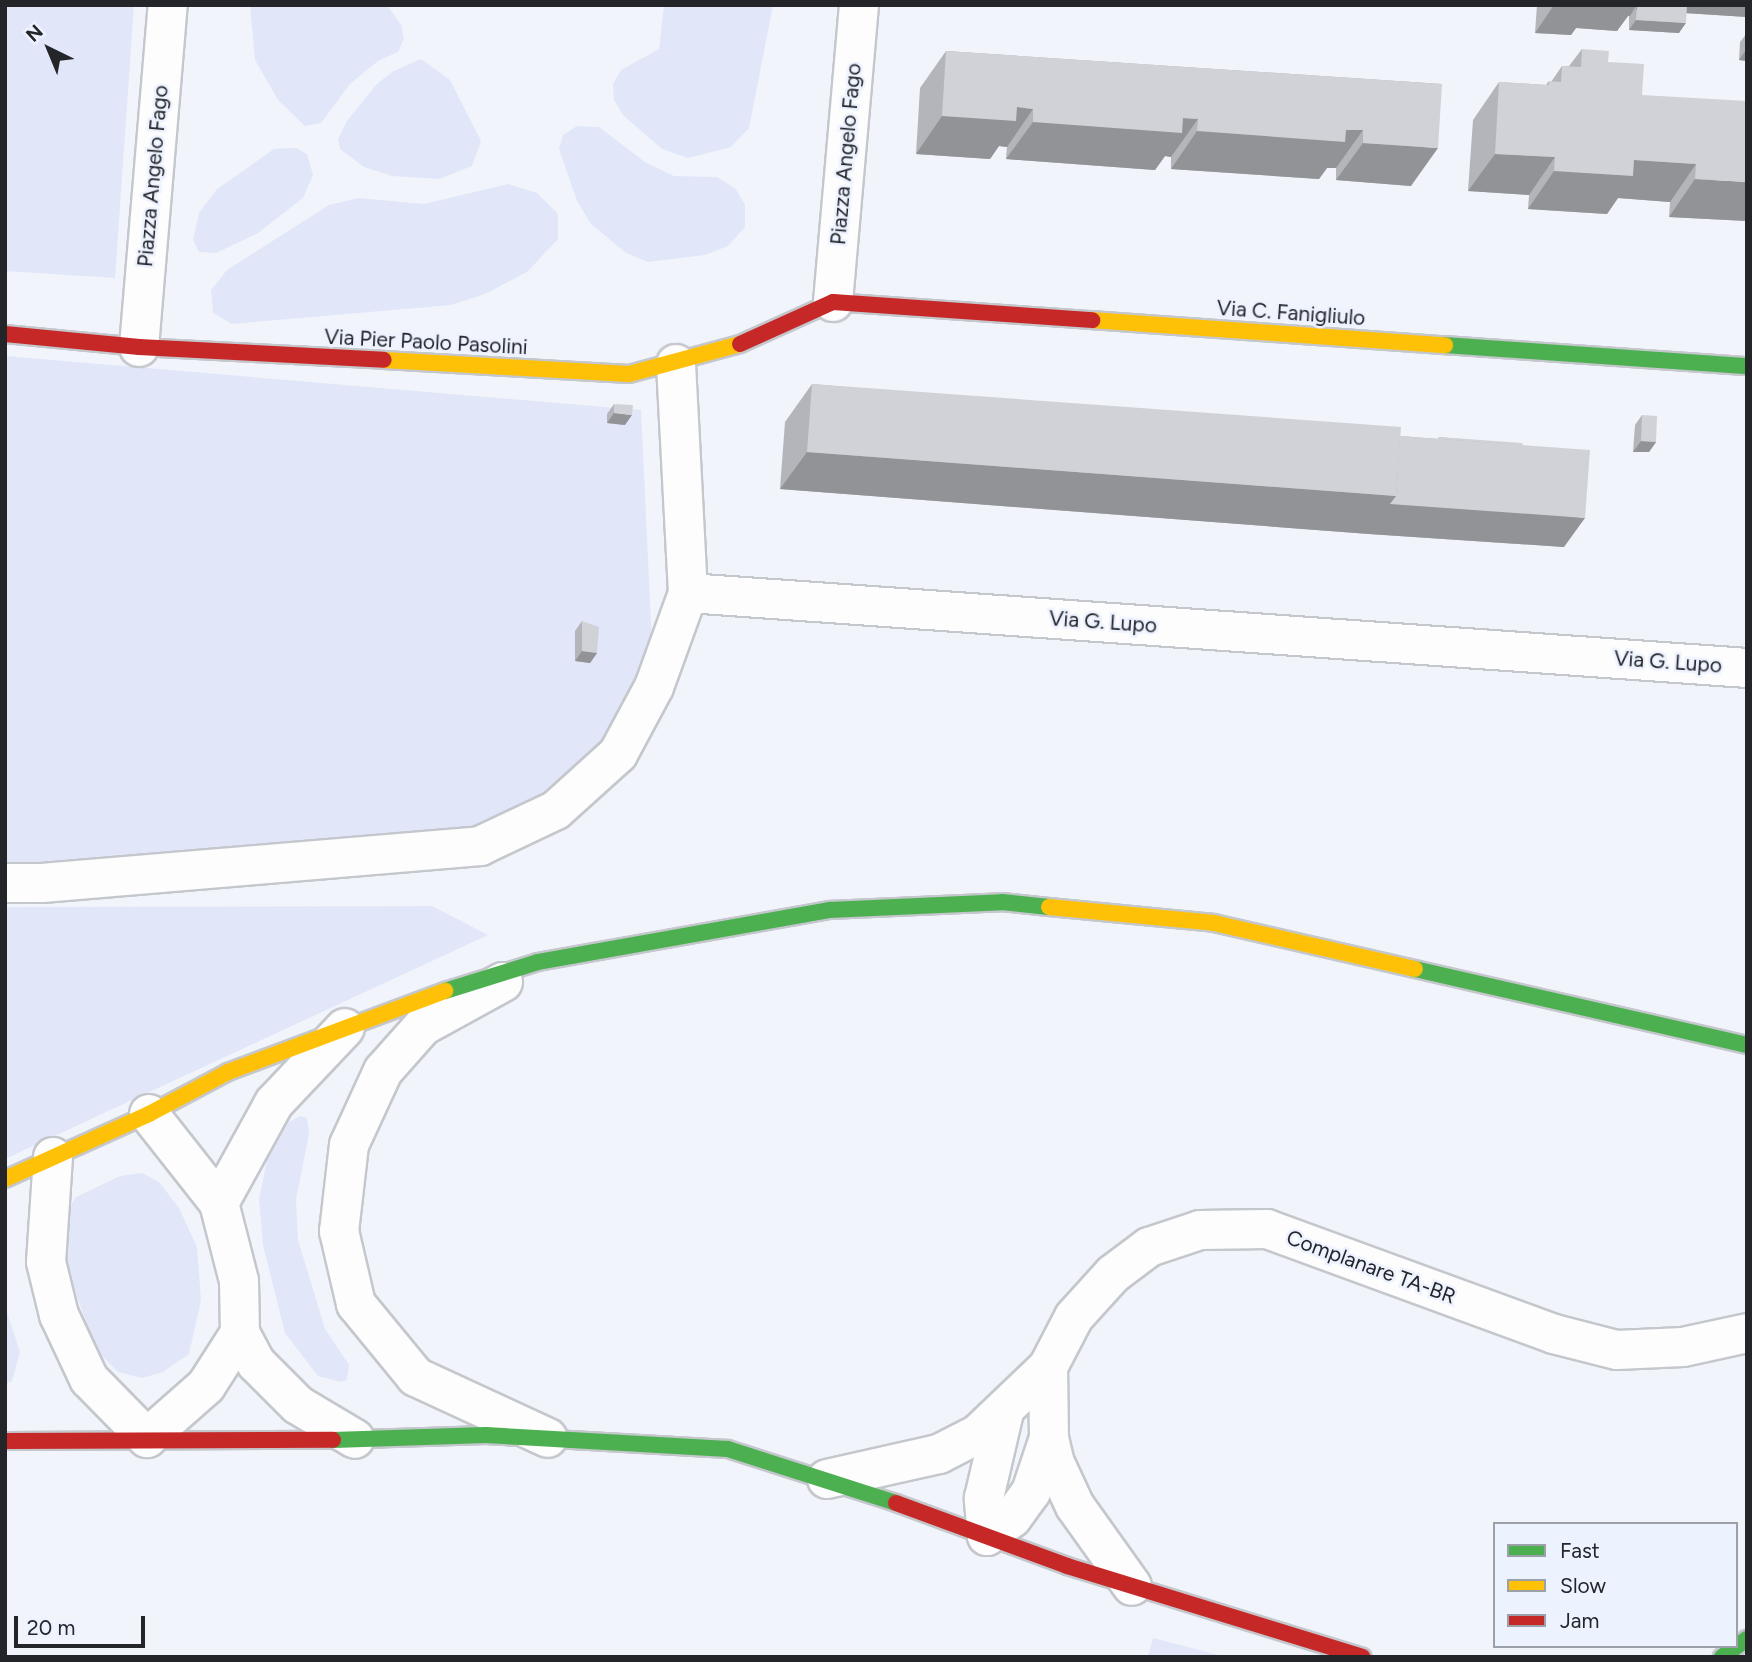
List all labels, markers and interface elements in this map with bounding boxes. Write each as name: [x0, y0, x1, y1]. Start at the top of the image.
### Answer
north arrow: [14, 14, 84, 84]
text: N: [21, 20, 48, 47]
street label: Piazza Angelo Fago: [825, 62, 867, 246]
street label: Piazza Angelo Fago: [132, 84, 174, 268]
street label: Via C. Fanigliulo: [1216, 295, 1366, 331]
street label: Via Pier Paolo Pasolini: [324, 324, 528, 360]
street label: Via G. Lupo: [1048, 606, 1158, 638]
street label: Via G. Lupo: [1613, 646, 1723, 678]
street label: Complanare TA-BR: [1283, 1225, 1459, 1309]
legend: [1493, 1522, 1738, 1648]
text: Fast: [1560, 1538, 1600, 1563]
text: Slow: [1560, 1573, 1606, 1598]
scale bar: [18, 1602, 149, 1646]
text: Jam: [1560, 1608, 1599, 1633]
text: 20 m: [27, 1615, 75, 1640]

